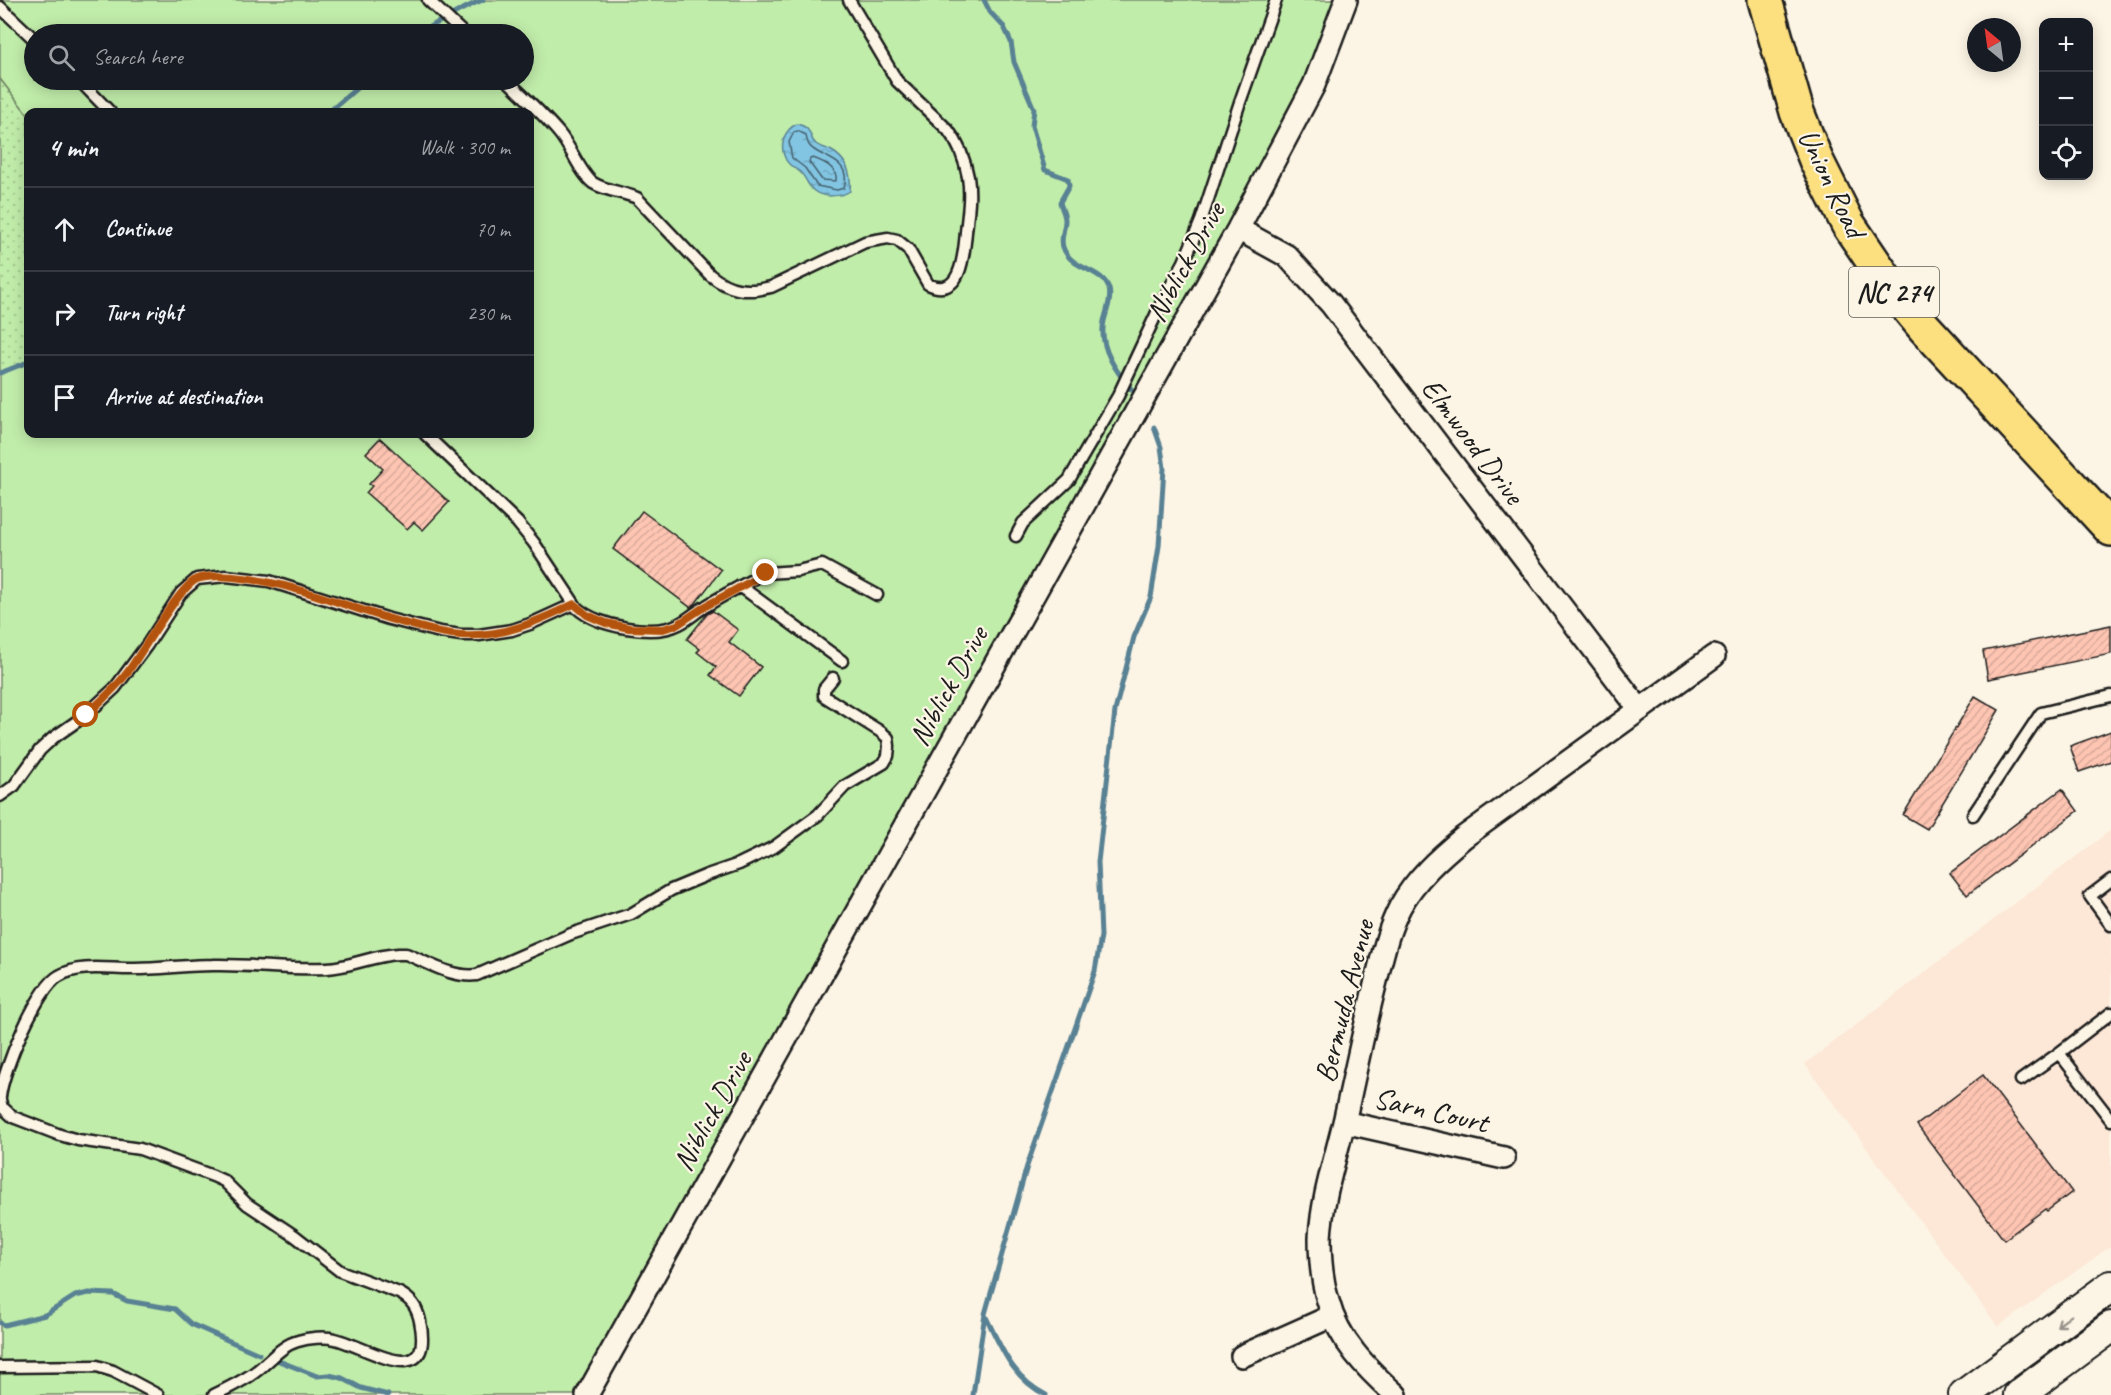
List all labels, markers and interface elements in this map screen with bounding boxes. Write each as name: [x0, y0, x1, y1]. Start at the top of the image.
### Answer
north arrow: [1967, 18, 2021, 72]
map controls: [2039, 18, 2093, 180]
button: +: [2039, 18, 2093, 72]
search box: [24, 24, 534, 90]
icon: search: [45, 41, 78, 74]
text: Search here: [93, 43, 183, 71]
button: −: [2039, 72, 2093, 126]
street label: Union Road: [1789, 122, 1876, 247]
button: locate: [2039, 126, 2093, 180]
text: 4 min: [48, 131, 98, 164]
text: Walk · 300 m: [420, 135, 510, 160]
street label: Niblick Drive: [1137, 194, 1234, 328]
icon: ahead: [48, 213, 81, 246]
text: Continue: [105, 215, 171, 243]
text: 70 m: [476, 217, 510, 242]
road number: NC 274: [1849, 267, 1939, 317]
icon: right: [48, 297, 81, 330]
text: Turn right: [105, 299, 182, 327]
text: 230 m: [467, 301, 510, 326]
street label: Elmwood Drive: [1413, 370, 1534, 514]
icon: arrive: [48, 381, 81, 414]
text: Arrive at destination: [105, 383, 262, 411]
route end: [752, 559, 778, 585]
street label: Niblick Drive: [900, 618, 997, 752]
route start: [72, 701, 98, 727]
street label: Bermuda Avenue: [1305, 914, 1383, 1086]
street label: Niblick Drive: [664, 1043, 761, 1177]
street label: Sarn Court: [1370, 1078, 1495, 1142]
one-way arrow: [2057, 1315, 2073, 1327]

